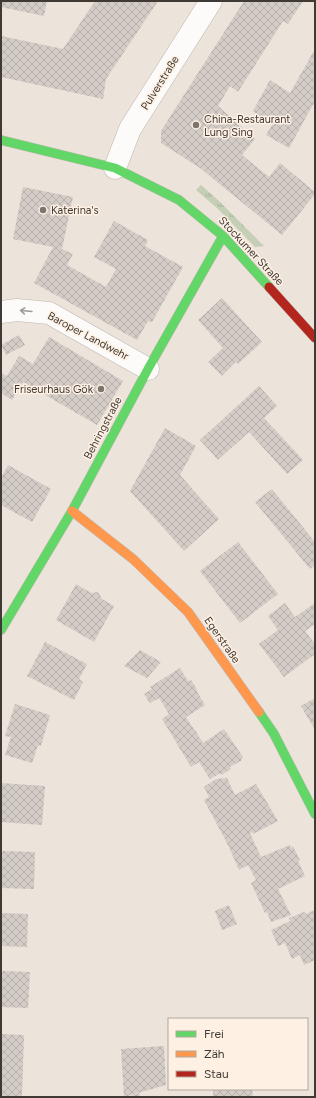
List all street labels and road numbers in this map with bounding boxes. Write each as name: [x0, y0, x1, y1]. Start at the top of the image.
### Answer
street label: Pulverstraße: [138, 54, 182, 112]
street label: Stockumer Straße: [216, 214, 286, 288]
street label: Baroper Landwehr: [45, 309, 131, 363]
street label: Behringstraße: [81, 395, 125, 461]
street label: Egerstraße: [201, 614, 243, 666]

